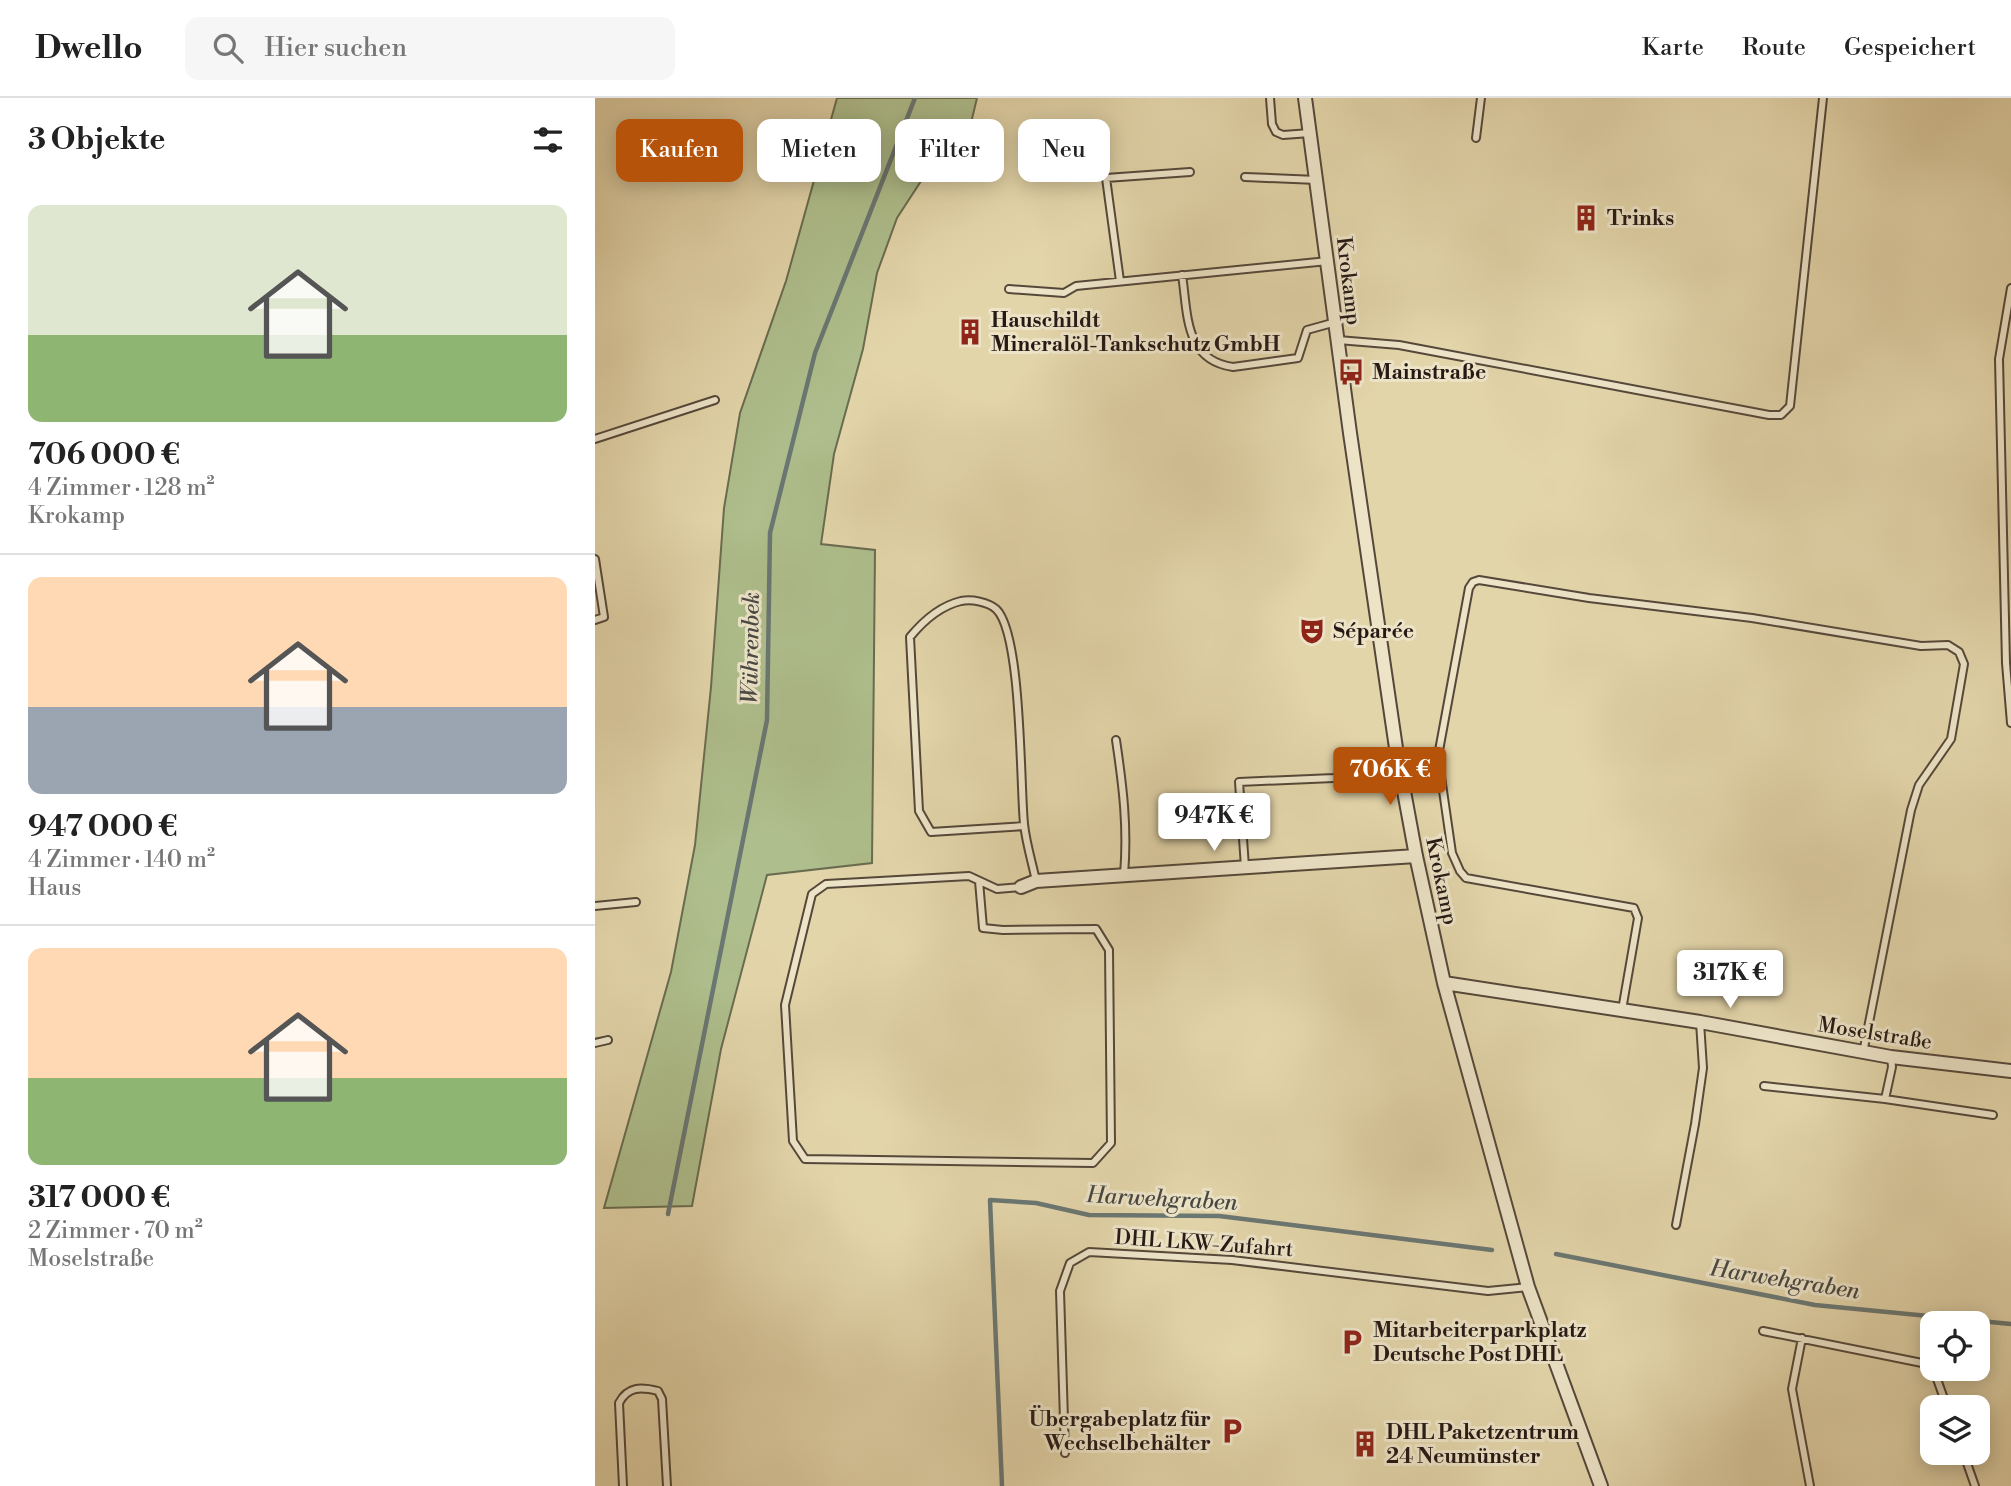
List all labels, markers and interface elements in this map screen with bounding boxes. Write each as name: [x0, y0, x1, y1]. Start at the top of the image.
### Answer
search box: [185, 17, 675, 80]
text: Dwello: [35, 28, 143, 69]
icon: search: [209, 29, 247, 67]
text: Hier suchen: [265, 32, 407, 64]
text: Karte: [1642, 33, 1704, 63]
text: Route: [1742, 33, 1806, 63]
text: Gespeichert: [1844, 33, 1976, 63]
chip: Kaufen: [616, 119, 743, 182]
chip: Mieten: [757, 119, 881, 182]
chip: Filter: [895, 119, 1004, 182]
chip: Neu: [1018, 119, 1110, 182]
text: 3 Objekte: [28, 121, 165, 159]
icon: filters: [529, 121, 567, 159]
building icon: Trinks: [1571, 203, 1601, 233]
place label: Trinks: [1607, 206, 1674, 232]
street label: Krokamp: [1330, 236, 1366, 327]
icon: home: [235, 251, 361, 377]
place label: Hauschildt Mineralöl-Tankschutz GmbH: [991, 308, 1281, 358]
building icon: Hauschildt Mineralöl-Tankschutz GmbH: [955, 317, 985, 347]
bus stop icon: Mainstraße: [1336, 357, 1366, 387]
place label: Mainstraße: [1372, 360, 1486, 386]
text: 706 000 €: [28, 436, 180, 474]
text: 4 Zimmer · 128 m²: [28, 474, 215, 502]
text: Krokamp: [28, 502, 125, 530]
water label: Wührenbek: [736, 592, 766, 704]
theatre icon: Séparée: [1297, 616, 1327, 646]
place label: Séparée: [1333, 619, 1414, 645]
icon: home: [235, 623, 361, 749]
pin: 706K €: [1333, 748, 1447, 807]
text: 706K €: [1349, 756, 1431, 784]
pin: 947K €: [1157, 794, 1271, 853]
text: 947K €: [1174, 802, 1254, 830]
text: 947 000 €: [28, 808, 178, 846]
street label: Krokamp: [1419, 835, 1463, 927]
text: 4 Zimmer · 140 m²: [28, 846, 215, 874]
text: Haus: [28, 874, 81, 902]
pin: 317K €: [1673, 950, 1787, 1010]
text: 317K €: [1693, 959, 1767, 987]
icon: home: [235, 994, 361, 1120]
street label: Moselstraße: [1816, 1012, 1934, 1056]
text: 317 000 €: [28, 1179, 170, 1217]
water label: Harwehgraben: [1085, 1181, 1239, 1217]
text: 2 Zimmer · 70 m²: [28, 1217, 203, 1245]
street label: DHL LKW-Zufahrt: [1114, 1225, 1295, 1263]
text: Moselstraße: [28, 1245, 154, 1273]
water label: Harwehgraben: [1707, 1254, 1863, 1306]
map controls: [1920, 1311, 1990, 1465]
button: locate: [1920, 1311, 1990, 1381]
place label: Mitarbeiterparkplatz Deutsche Post DHL: [1373, 1318, 1587, 1368]
parking icon: Mitarbeiterparkplatz Deutsche Post DHL: [1337, 1327, 1367, 1357]
button: layers: [1920, 1395, 1990, 1465]
place label: Übergabeplatz für Wechselbehälter: [1029, 1404, 1211, 1457]
parking icon: Übergabeplatz für Wechselbehälter: [1217, 1416, 1247, 1446]
place label: DHL Paketzentrum 24 Neumünster: [1386, 1420, 1579, 1470]
building icon: DHL Paketzentrum 24 Neumünster: [1350, 1429, 1380, 1459]

